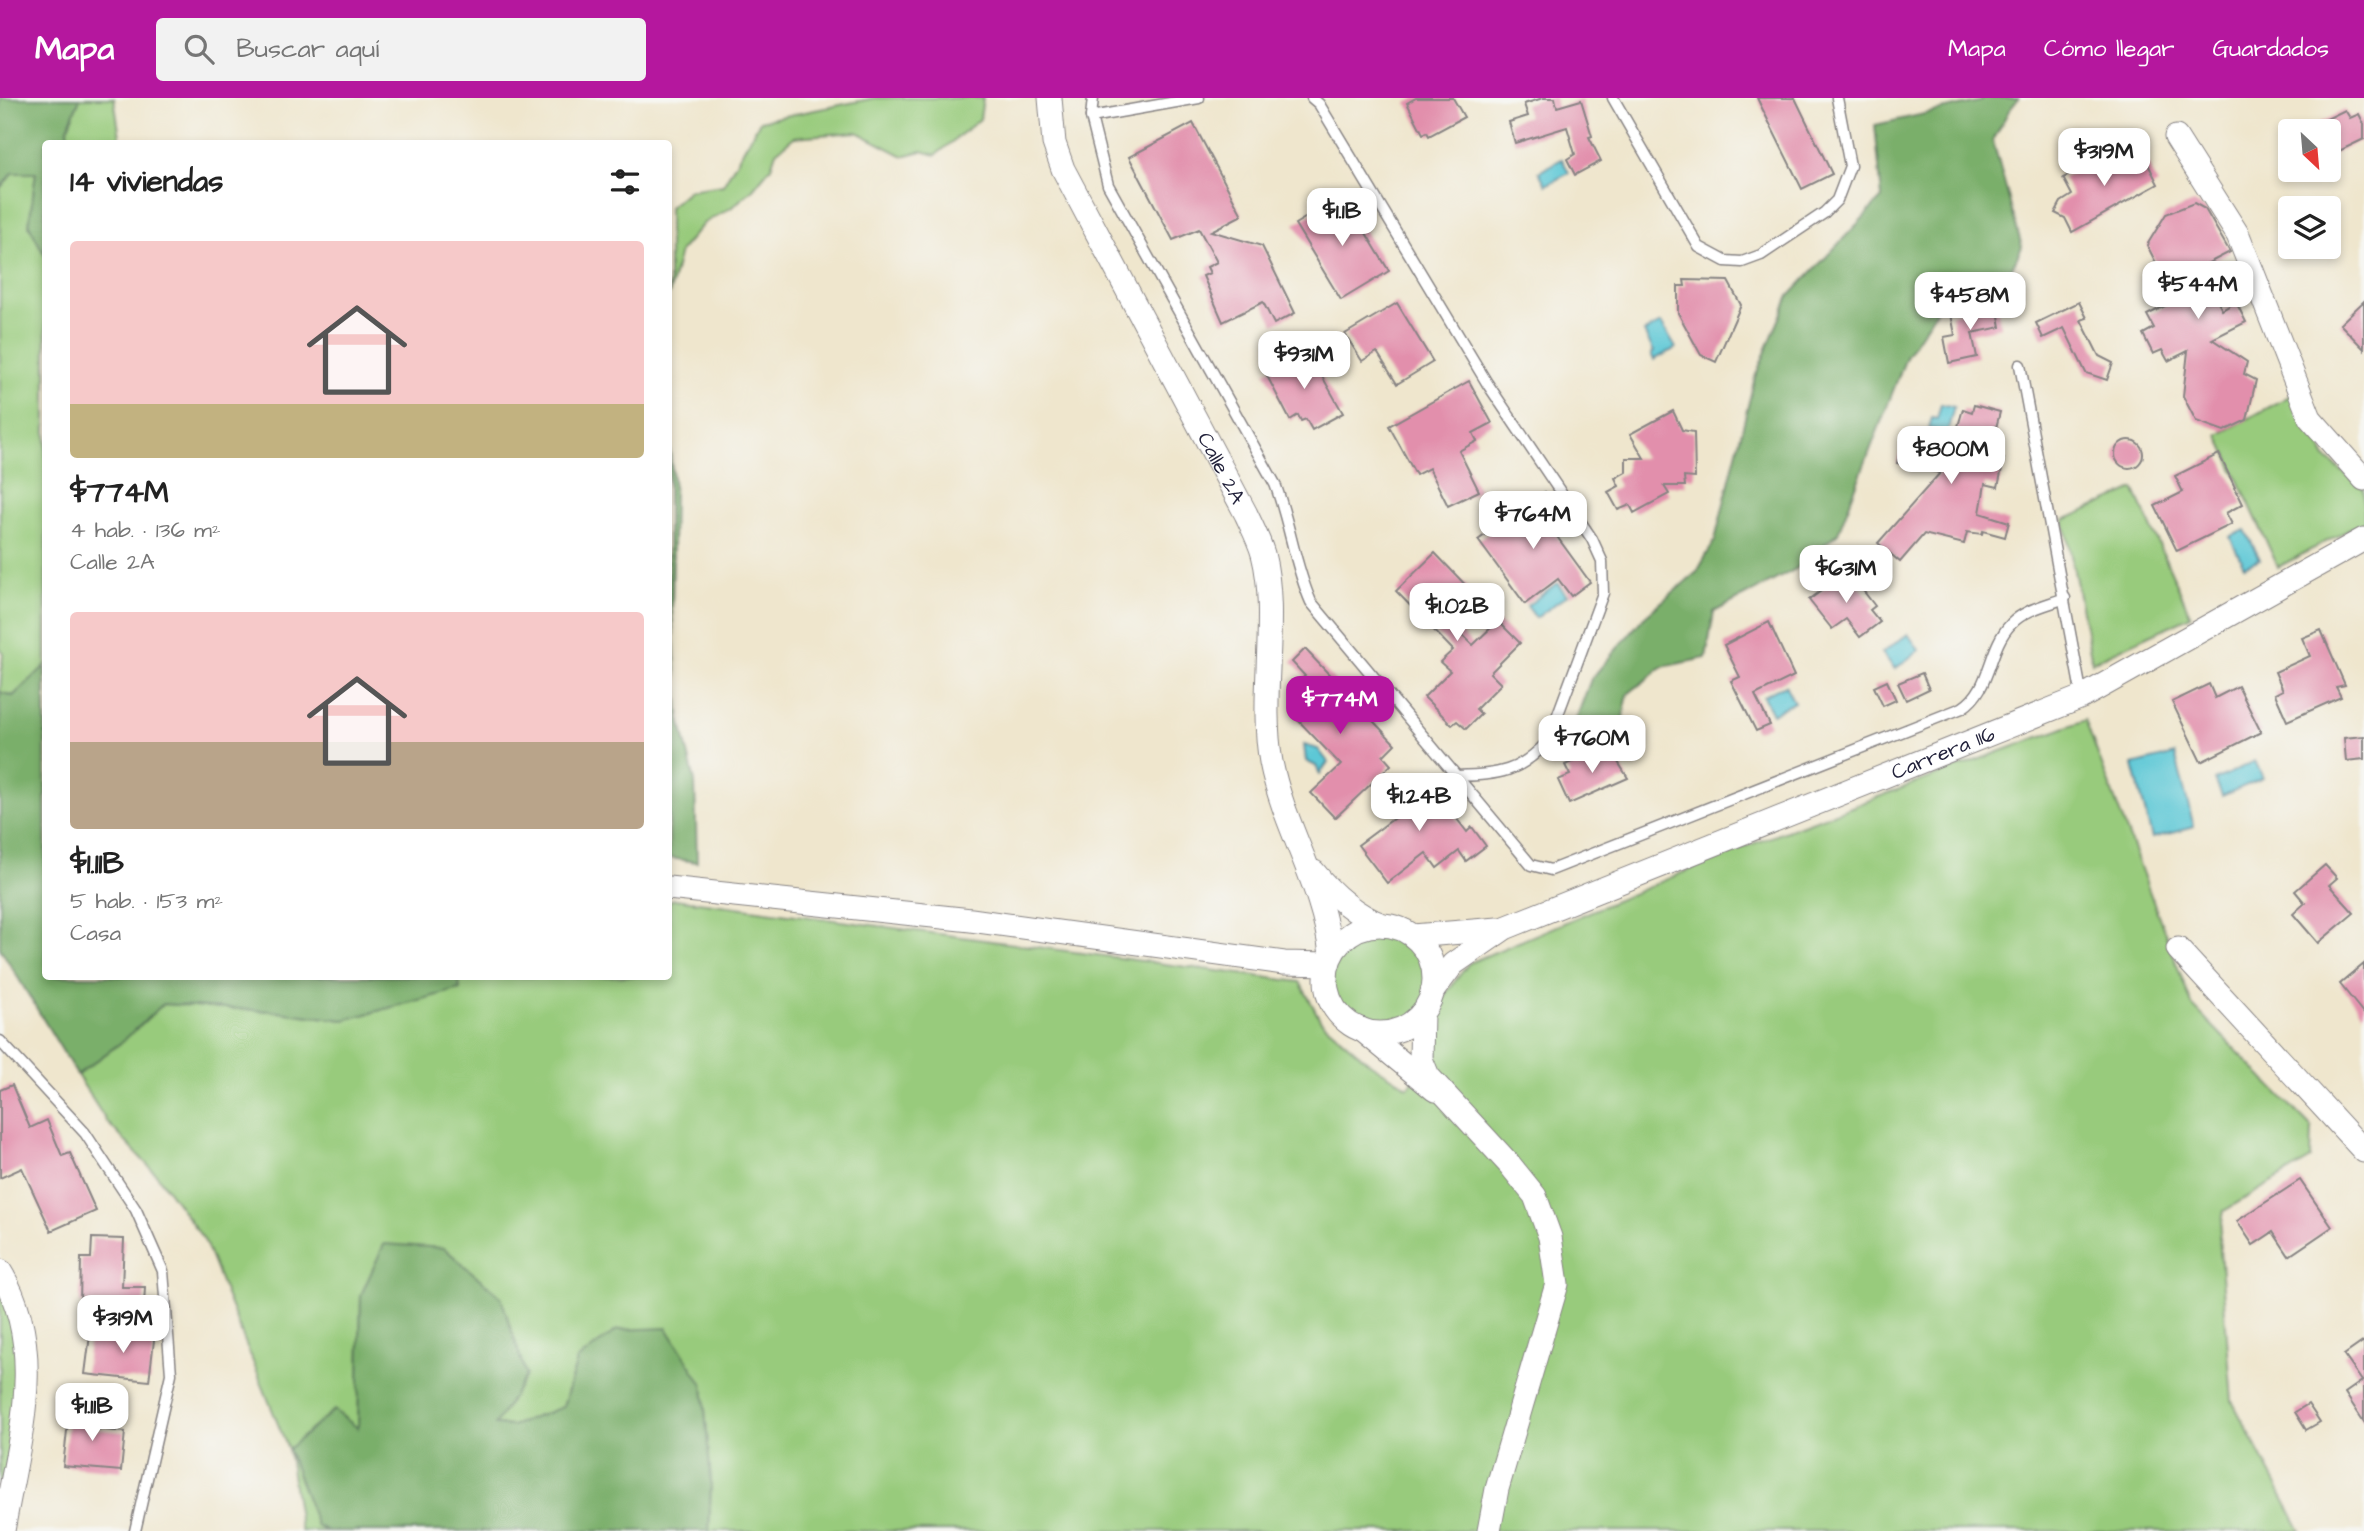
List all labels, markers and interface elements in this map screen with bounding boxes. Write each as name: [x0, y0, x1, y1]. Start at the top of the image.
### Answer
search box: [156, 18, 646, 81]
text: Mapa: [35, 26, 114, 72]
icon: search: [180, 30, 218, 68]
text: Buscar aquí: [236, 31, 379, 67]
text: Mapa: [1948, 32, 2006, 66]
text: Cómo llegar: [2044, 32, 2174, 66]
text: Guardados: [2212, 32, 2329, 66]
north arrow: [2278, 119, 2342, 182]
map controls: [2278, 119, 2341, 259]
pin: $319M: [2055, 129, 2153, 188]
text: $319M: [2074, 135, 2134, 167]
text: 14 viviendas: [70, 161, 223, 203]
icon: filters: [606, 163, 644, 201]
pin: $1.1B: [1293, 188, 1391, 248]
text: $1.1B: [1323, 195, 1361, 227]
button: layers: [2278, 196, 2341, 259]
pin: $544M: [2149, 262, 2247, 321]
text: $544M: [2158, 268, 2238, 300]
pin: $458M: [1921, 272, 2019, 332]
text: $458M: [1931, 279, 2009, 311]
icon: home: [294, 287, 420, 413]
pin: $931M: [1255, 331, 1353, 391]
text: $931M: [1274, 338, 1334, 370]
pin: $800M: [1902, 426, 2000, 486]
street label: Calle 2A: [1191, 427, 1253, 509]
text: $800M: [1913, 433, 1989, 465]
text: $774M: [70, 472, 169, 514]
pin: $764M: [1484, 491, 1582, 551]
text: $764M: [1495, 498, 1571, 530]
text: 4 hab. · 136 m²: [70, 514, 221, 546]
text: Calle 2A: [70, 546, 155, 578]
pin: $631M: [1797, 546, 1895, 605]
text: $631M: [1816, 552, 1876, 584]
pin: $1.02B: [1400, 584, 1514, 643]
text: $1.02B: [1425, 590, 1489, 622]
icon: home: [294, 658, 420, 784]
pin: $774M: [1291, 676, 1389, 736]
text: $774M: [1302, 683, 1378, 715]
pin: $760M: [1543, 716, 1641, 775]
street label: Carrera 116: [1887, 719, 1999, 786]
text: $760M: [1555, 722, 1629, 754]
pin: $1.24B: [1362, 774, 1476, 833]
text: $1.24B: [1387, 780, 1451, 812]
text: $1.11B: [70, 843, 124, 885]
text: 5 hab. · 153 m²: [70, 885, 223, 917]
text: Casa: [70, 917, 121, 949]
pin: $319M: [74, 1296, 172, 1355]
text: $319M: [93, 1302, 153, 1334]
pin: $1.11B: [35, 1384, 149, 1443]
text: $1.11B: [71, 1390, 113, 1422]

